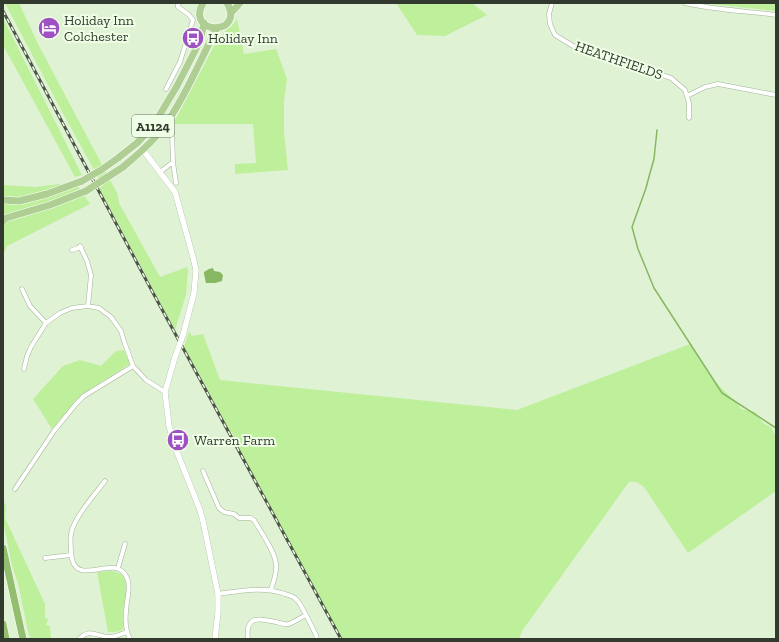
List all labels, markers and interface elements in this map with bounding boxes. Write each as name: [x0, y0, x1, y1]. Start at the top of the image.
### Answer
place label: Holiday Inn Colchester: [64, 12, 134, 45]
hotel icon: Holiday Inn Colchester: [36, 15, 62, 41]
bus stop icon: Holiday Inn: [180, 25, 206, 51]
place label: Holiday Inn: [208, 30, 278, 47]
street label: HEATHFIELDS: [573, 37, 665, 83]
road number: A1124: [132, 115, 174, 137]
bus stop icon: Warren Farm: [165, 427, 191, 453]
place label: Warren Farm: [194, 432, 275, 449]

